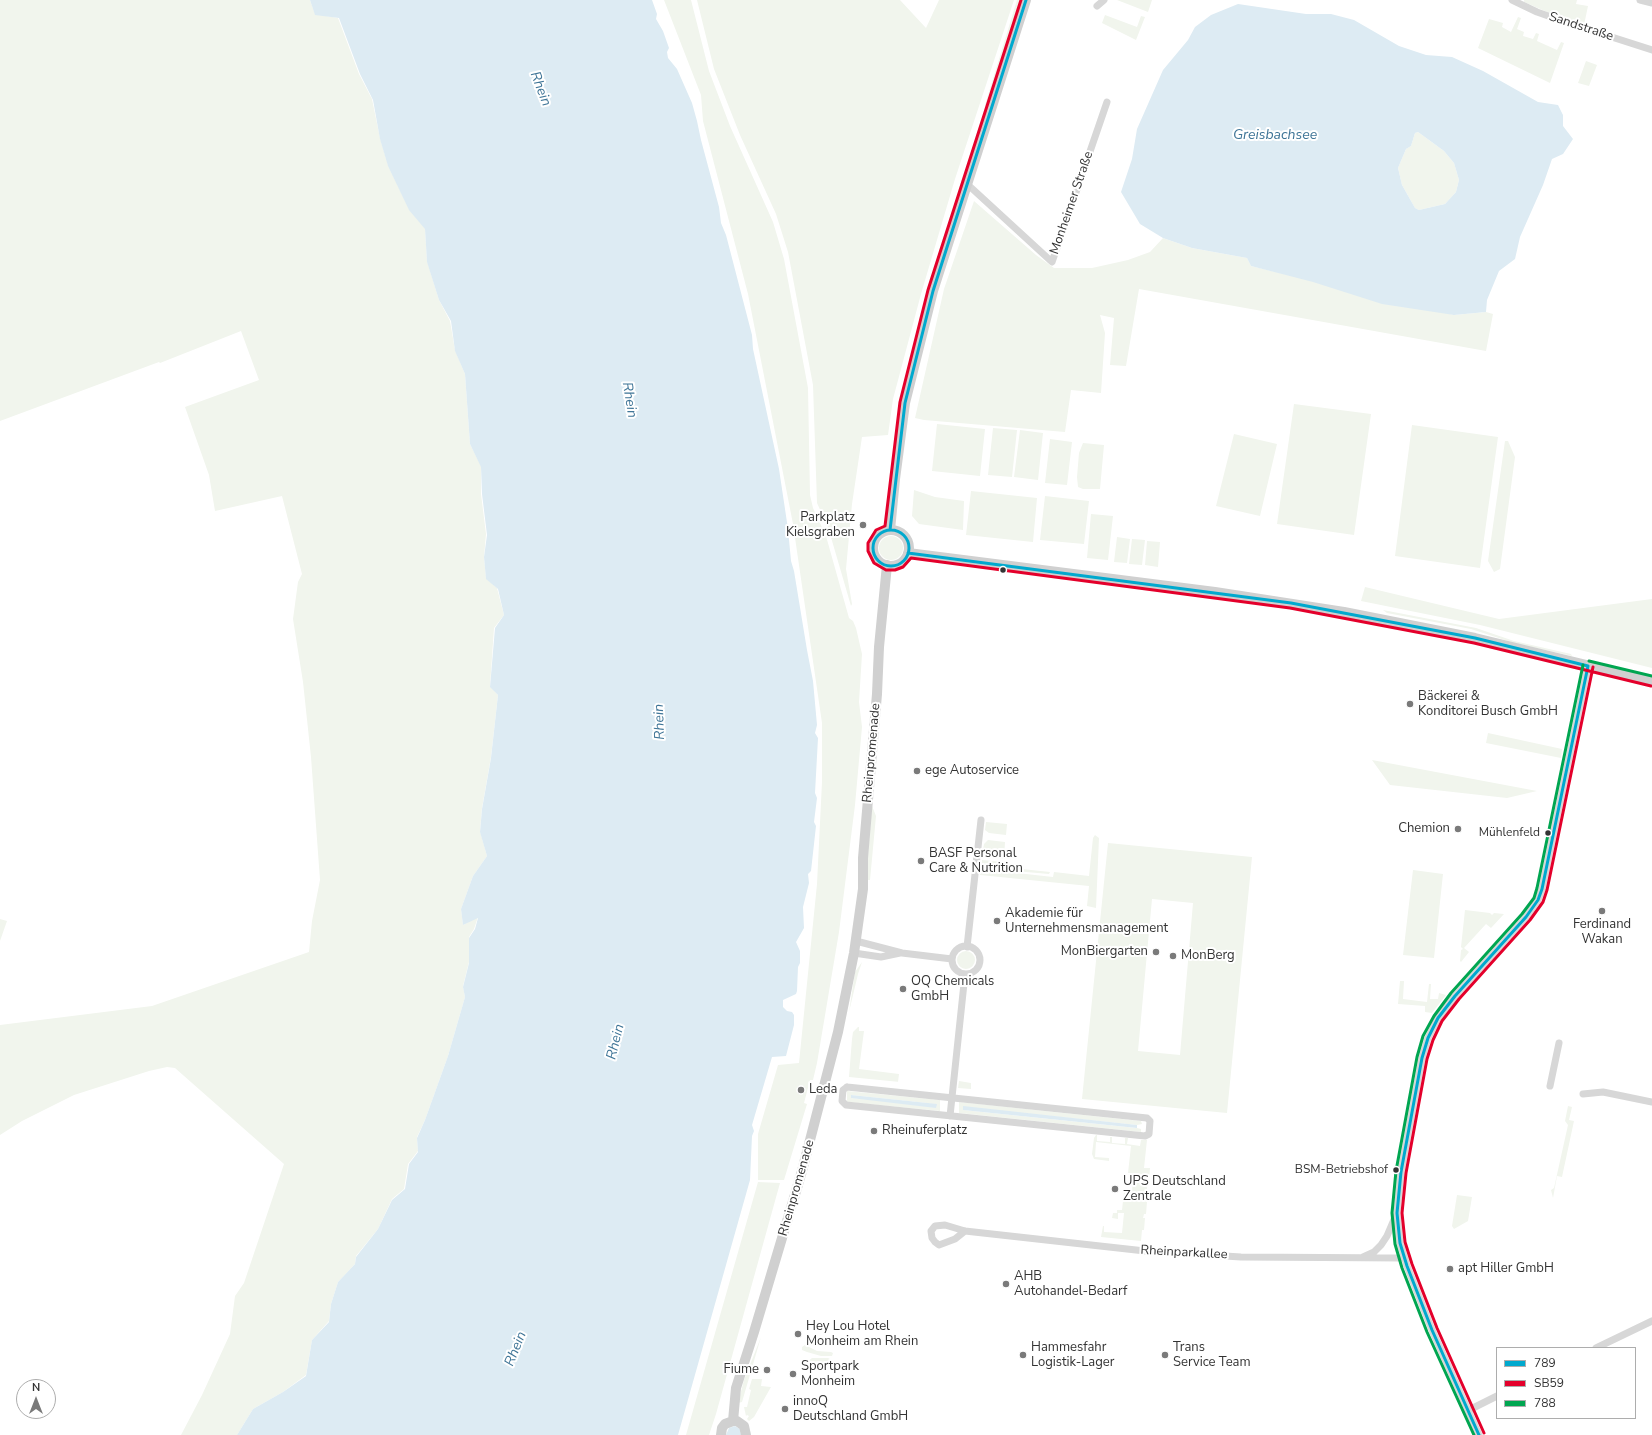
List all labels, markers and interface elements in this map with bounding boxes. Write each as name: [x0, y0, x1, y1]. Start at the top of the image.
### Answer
street label: Sandstraße: [1547, 9, 1615, 45]
water label: Rhein: [526, 69, 554, 109]
water label: Greisbachsee: [1233, 128, 1317, 144]
street label: Monheimer Straße: [1047, 149, 1097, 257]
water label: Rhein: [618, 381, 640, 419]
place label: Parkplatz Kielsgraben: [786, 510, 855, 541]
marker: Parkplatz Kielsgraben: [858, 520, 868, 530]
unlabelled marker: [998, 565, 1008, 575]
place label: Bäckerei & Konditorei Busch GmbH: [1418, 689, 1558, 720]
marker: Bäckerei & Konditorei Busch GmbH: [1405, 699, 1415, 709]
street label: Rheinpromenade: [860, 703, 884, 803]
water label: Rhein: [651, 704, 669, 740]
place label: ege Autoservice: [925, 763, 1019, 779]
marker: ege Autoservice: [912, 766, 922, 776]
place label: Chemion: [1398, 821, 1450, 837]
marker: Chemion: [1453, 824, 1463, 834]
place label: Mühlenfeld: [1479, 826, 1540, 840]
marker: Mühlenfeld: [1543, 828, 1553, 838]
place label: BASF Personal Care & Nutrition: [929, 846, 1023, 877]
marker: BASF Personal Care & Nutrition: [916, 856, 926, 866]
place label: Akademie für Unternehmensmanagement: [1005, 906, 1168, 937]
marker: Ferdinand Wakan: [1597, 906, 1607, 916]
marker: Akademie für Unternehmensmanagement: [992, 916, 1002, 926]
place label: Ferdinand Wakan: [1573, 917, 1631, 948]
place label: MonBiergarten: [1061, 944, 1148, 960]
marker: MonBiergarten: [1151, 947, 1161, 957]
place label: MonBerg: [1181, 948, 1235, 964]
marker: MonBerg: [1168, 951, 1178, 961]
place label: OQ Chemicals GmbH: [911, 974, 994, 1005]
marker: OQ Chemicals GmbH: [898, 984, 908, 994]
water label: Rhein: [603, 1023, 629, 1061]
place label: Leda: [809, 1082, 837, 1098]
marker: Leda: [796, 1085, 806, 1095]
place label: Rheinuferplatz: [882, 1123, 967, 1139]
marker: Rheinuferplatz: [869, 1126, 879, 1136]
street label: Rheinpromenade: [776, 1138, 818, 1238]
place label: BSM-Betriebshof: [1295, 1163, 1388, 1177]
marker: BSM-Betriebshof: [1391, 1165, 1401, 1175]
place label: UPS Deutschland Zentrale: [1123, 1174, 1226, 1205]
marker: UPS Deutschland Zentrale: [1110, 1184, 1120, 1194]
street label: Rheinparkallee: [1140, 1243, 1228, 1263]
place label: apt Hiller GmbH: [1458, 1261, 1554, 1277]
marker: apt Hiller GmbH: [1445, 1264, 1455, 1274]
place label: AHB Autohandel-Bedarf: [1014, 1269, 1127, 1300]
marker: AHB Autohandel-Bedarf: [1001, 1279, 1011, 1289]
place label: Hey Lou Hotel Monheim am Rhein: [806, 1319, 918, 1350]
water label: Rhein: [501, 1329, 531, 1369]
marker: Hey Lou Hotel Monheim am Rhein: [793, 1329, 803, 1339]
place label: Hammesfahr Logistik-Lager: [1031, 1340, 1114, 1371]
place label: Trans Service Team: [1173, 1340, 1251, 1371]
legend: [1496, 1347, 1636, 1419]
marker: Hammesfahr Logistik-Lager: [1018, 1350, 1028, 1360]
marker: Trans Service Team: [1160, 1350, 1170, 1360]
text: 789: [1534, 1355, 1556, 1371]
place label: Sportpark Monheim: [801, 1359, 859, 1390]
place label: Fiume: [724, 1362, 759, 1378]
marker: Fiume: [762, 1365, 772, 1375]
marker: Sportpark Monheim: [788, 1369, 798, 1379]
text: SB59: [1534, 1375, 1564, 1391]
north arrow: [16, 1379, 56, 1419]
text: N: [32, 1380, 40, 1395]
place label: innoQ Deutschland GmbH: [793, 1394, 908, 1425]
text: 788: [1534, 1395, 1556, 1411]
marker: innoQ Deutschland GmbH: [780, 1404, 790, 1414]

